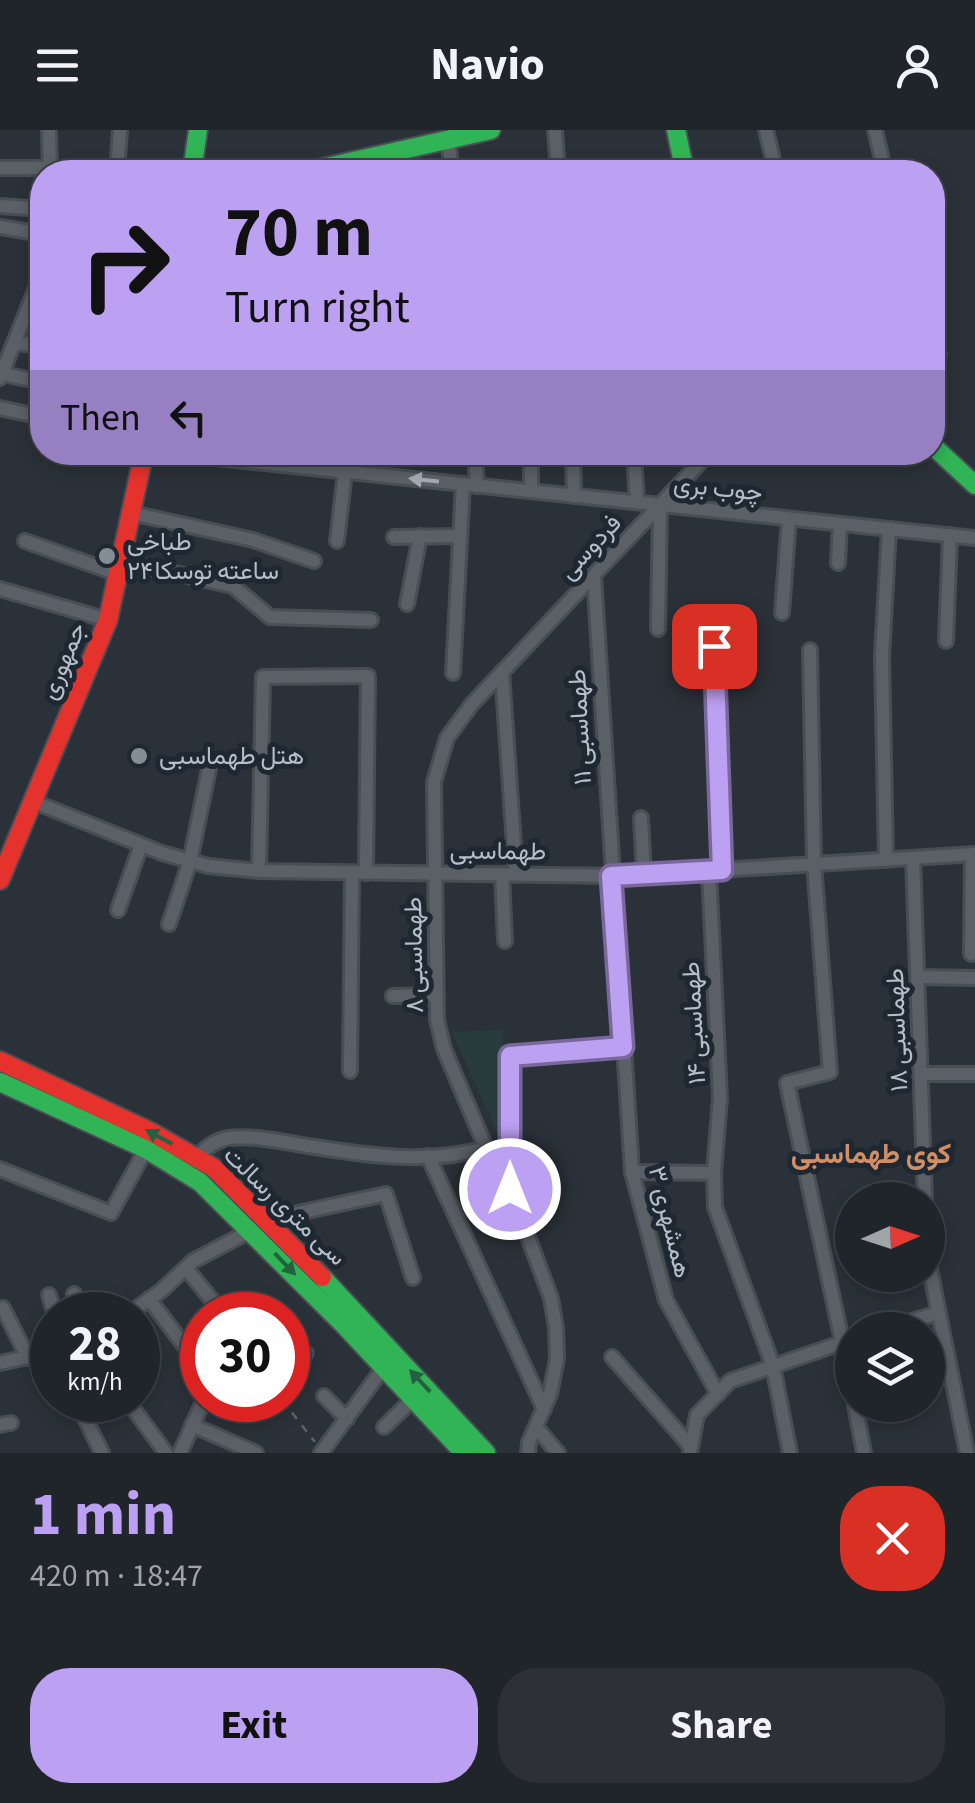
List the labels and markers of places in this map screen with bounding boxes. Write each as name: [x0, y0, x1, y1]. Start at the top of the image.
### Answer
place label: طباخی ۲۴ساعته توسکا: [127, 524, 279, 589]
marker: طباخی ۲۴ساعته توسکا: [96, 545, 118, 567]
pin: [672, 604, 757, 689]
place label: هتل طهماسبی: [159, 738, 304, 774]
marker: هتل طهماسبی: [128, 745, 150, 767]

